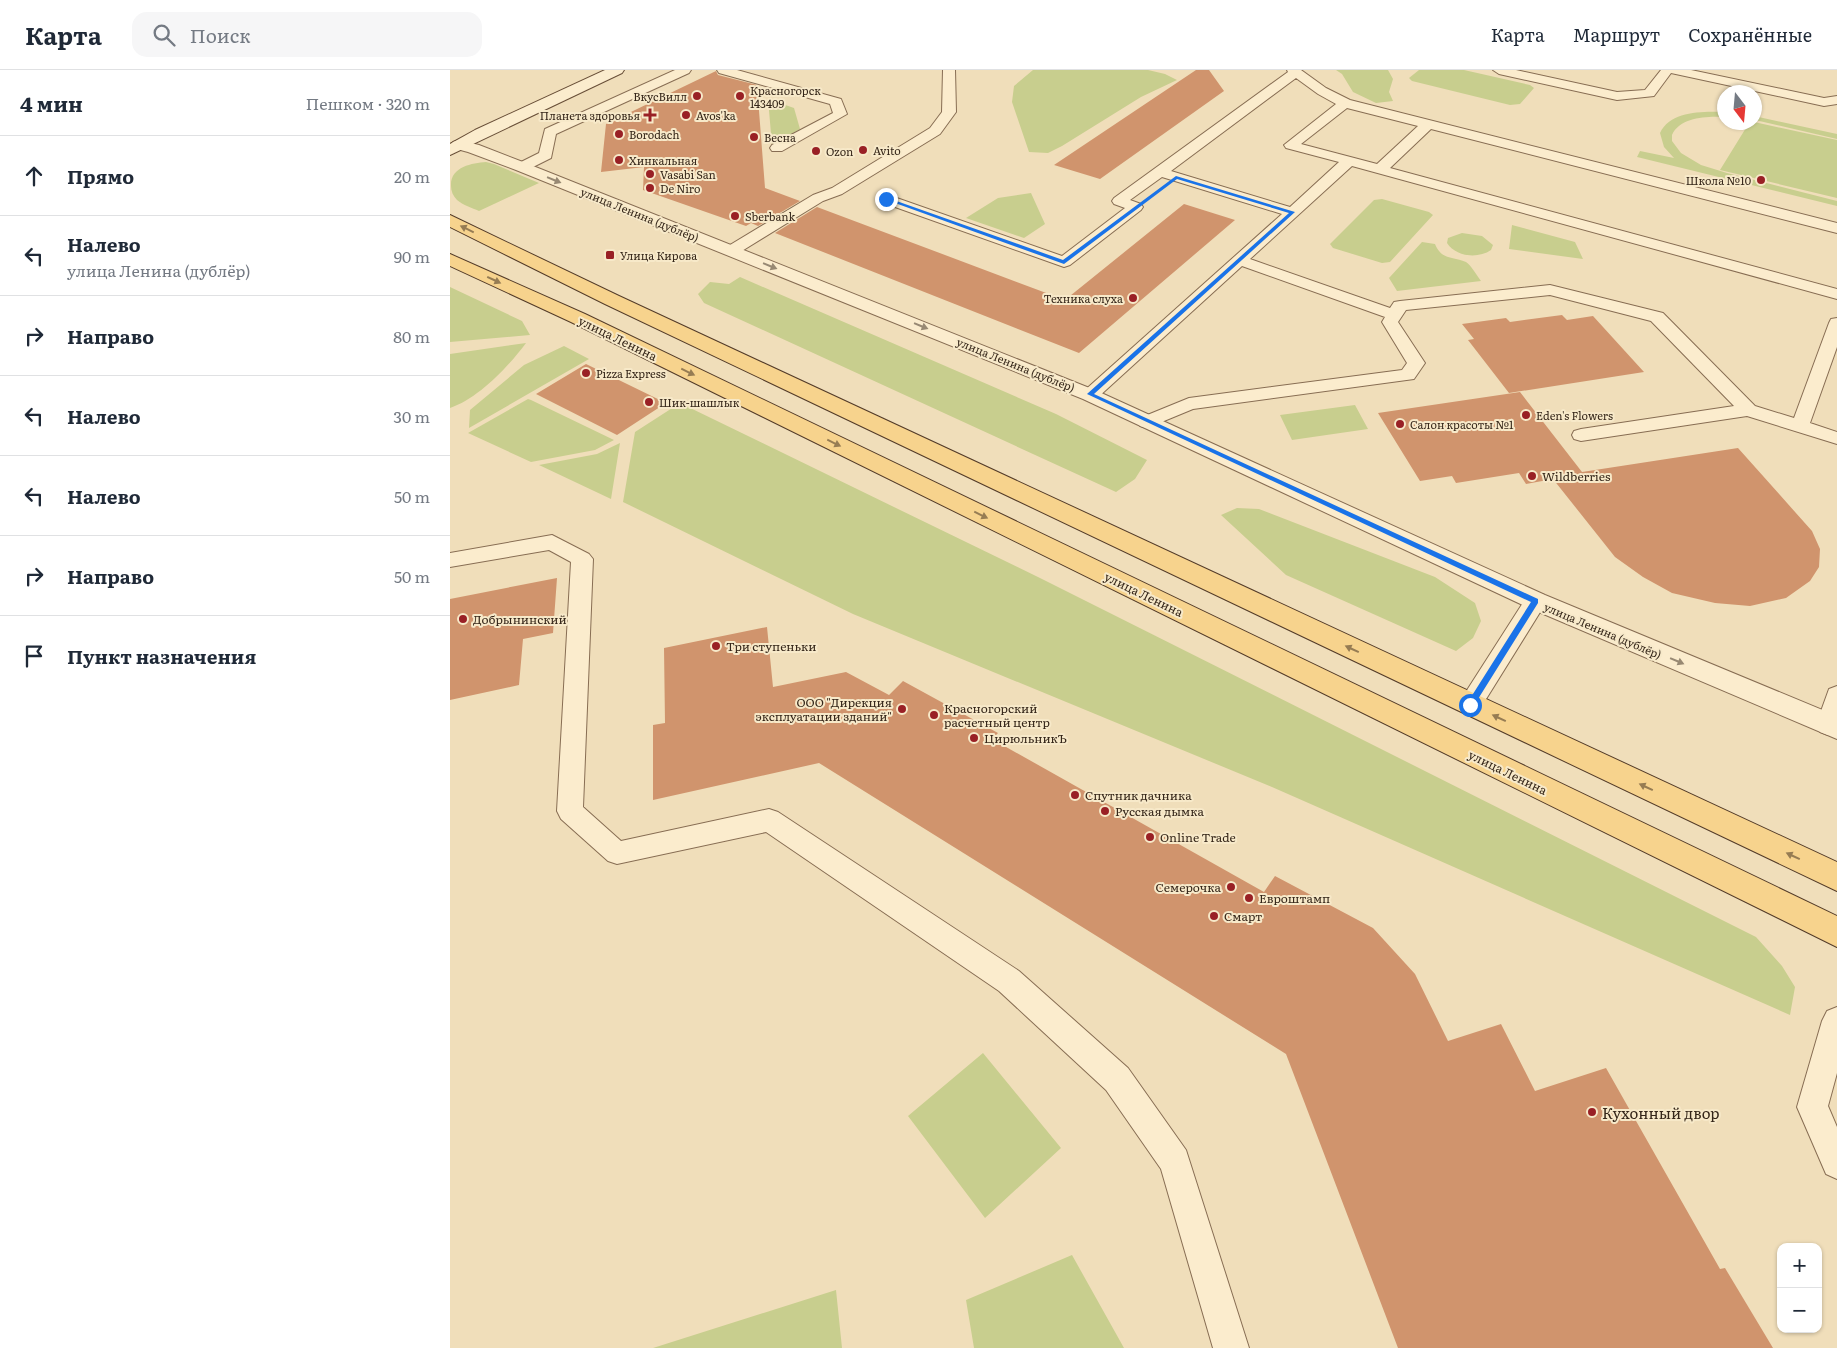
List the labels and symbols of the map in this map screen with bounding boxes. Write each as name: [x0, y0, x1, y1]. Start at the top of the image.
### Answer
place label: Красногорск 143409: [750, 82, 821, 111]
north arrow: [1717, 85, 1762, 130]
place label: ВкусВилл: [633, 88, 687, 104]
marker: ВкусВилл: [691, 90, 703, 102]
marker: Красногорск 143409: [734, 90, 746, 102]
place label: Планета здоровья: [540, 107, 640, 123]
place label: Avos'ka: [696, 107, 736, 123]
marker: Планета здоровья: [644, 109, 656, 121]
marker: Avos'ka: [680, 109, 692, 121]
place label: Borodach: [629, 126, 679, 142]
marker: Borodach: [613, 128, 625, 140]
place label: Весна: [764, 129, 796, 145]
marker: Весна: [748, 131, 760, 143]
place label: Avito: [873, 142, 901, 158]
place label: Ozon: [826, 143, 853, 159]
marker: Avito: [857, 144, 869, 156]
marker: Ozon: [810, 145, 822, 157]
place label: Хинкальная: [629, 152, 698, 168]
marker: Хинкальная: [613, 154, 625, 166]
place label: Vasabi San: [660, 166, 716, 182]
marker: Vasabi San: [644, 168, 656, 180]
place label: Школа №10: [1686, 172, 1751, 188]
marker: Школа №10: [1755, 174, 1767, 186]
one-way arrow: [547, 176, 562, 184]
place label: De Niro: [660, 180, 700, 196]
marker: De Niro: [644, 182, 656, 194]
street label: улица Ленина (дублёр): [578, 183, 702, 245]
route end: [875, 188, 898, 211]
place label: Sberbank: [745, 208, 796, 224]
marker: Sberbank: [729, 210, 741, 222]
one-way arrow: [460, 224, 474, 232]
place label: Улица Кирова: [620, 247, 697, 263]
marker: Улица Кирова: [604, 249, 616, 261]
one-way arrow: [763, 262, 778, 270]
one-way arrow: [487, 276, 501, 284]
place label: Техника слуха: [1044, 290, 1123, 306]
marker: Техника слуха: [1127, 292, 1139, 304]
street label: улица Ленина: [576, 311, 661, 365]
one-way arrow: [914, 323, 928, 331]
street label: улица Ленина (дублёр): [954, 333, 1078, 395]
place label: Pizza Express: [596, 365, 666, 381]
marker: Pizza Express: [580, 367, 592, 379]
one-way arrow: [681, 368, 696, 376]
place label: Шик-шашлык: [659, 394, 740, 410]
marker: Шик-шашлык: [643, 396, 655, 408]
place label: Eden's Flowers: [1536, 407, 1613, 423]
marker: Eden's Flowers: [1520, 409, 1532, 421]
place label: Салон красоты №1: [1410, 416, 1514, 432]
marker: Салон красоты №1: [1394, 418, 1406, 430]
one-way arrow: [827, 439, 842, 448]
place label: Wildberries: [1542, 467, 1611, 485]
marker: Wildberries: [1526, 470, 1538, 482]
one-way arrow: [973, 510, 988, 519]
street label: улица Ленина: [1102, 567, 1187, 621]
street label: улица Ленина (дублёр): [1542, 598, 1664, 662]
place label: Добрынинский: [473, 610, 567, 628]
marker: Добрынинский: [457, 613, 469, 625]
place label: Три ступеньки: [726, 637, 816, 655]
marker: Три ступеньки: [710, 640, 722, 652]
one-way arrow: [1345, 645, 1359, 653]
one-way arrow: [1670, 658, 1684, 666]
place label: ООО "Дирекция эксплуатации зданий": [756, 693, 892, 725]
route start: [1459, 694, 1482, 717]
place label: Красногорский расчетный центр: [944, 699, 1050, 731]
marker: ООО "Дирекция эксплуатации зданий": [896, 703, 908, 715]
marker: Красногорский расчетный центр: [928, 709, 940, 721]
one-way arrow: [1492, 714, 1506, 722]
place label: ЦирюльникЪ: [984, 729, 1067, 747]
marker: ЦирюльникЪ: [968, 732, 980, 744]
street label: улица Ленина: [1466, 745, 1551, 799]
one-way arrow: [1639, 783, 1653, 791]
place label: Спутник дачника: [1085, 786, 1192, 804]
marker: Спутник дачника: [1069, 789, 1081, 801]
place label: Русская дымка: [1115, 802, 1204, 820]
marker: Русская дымка: [1099, 805, 1111, 817]
place label: Online Trade: [1160, 828, 1236, 846]
marker: Online Trade: [1144, 831, 1156, 843]
one-way arrow: [1786, 852, 1800, 860]
place label: Семерочка: [1156, 878, 1222, 896]
marker: Семерочка: [1225, 881, 1237, 893]
place label: Евроштамп: [1259, 889, 1330, 907]
marker: Евроштамп: [1243, 892, 1255, 904]
place label: Смарт: [1224, 907, 1262, 925]
marker: Смарт: [1208, 910, 1220, 922]
place label: Кухонный двор: [1602, 1101, 1720, 1124]
marker: Кухонный двор: [1586, 1106, 1598, 1118]

